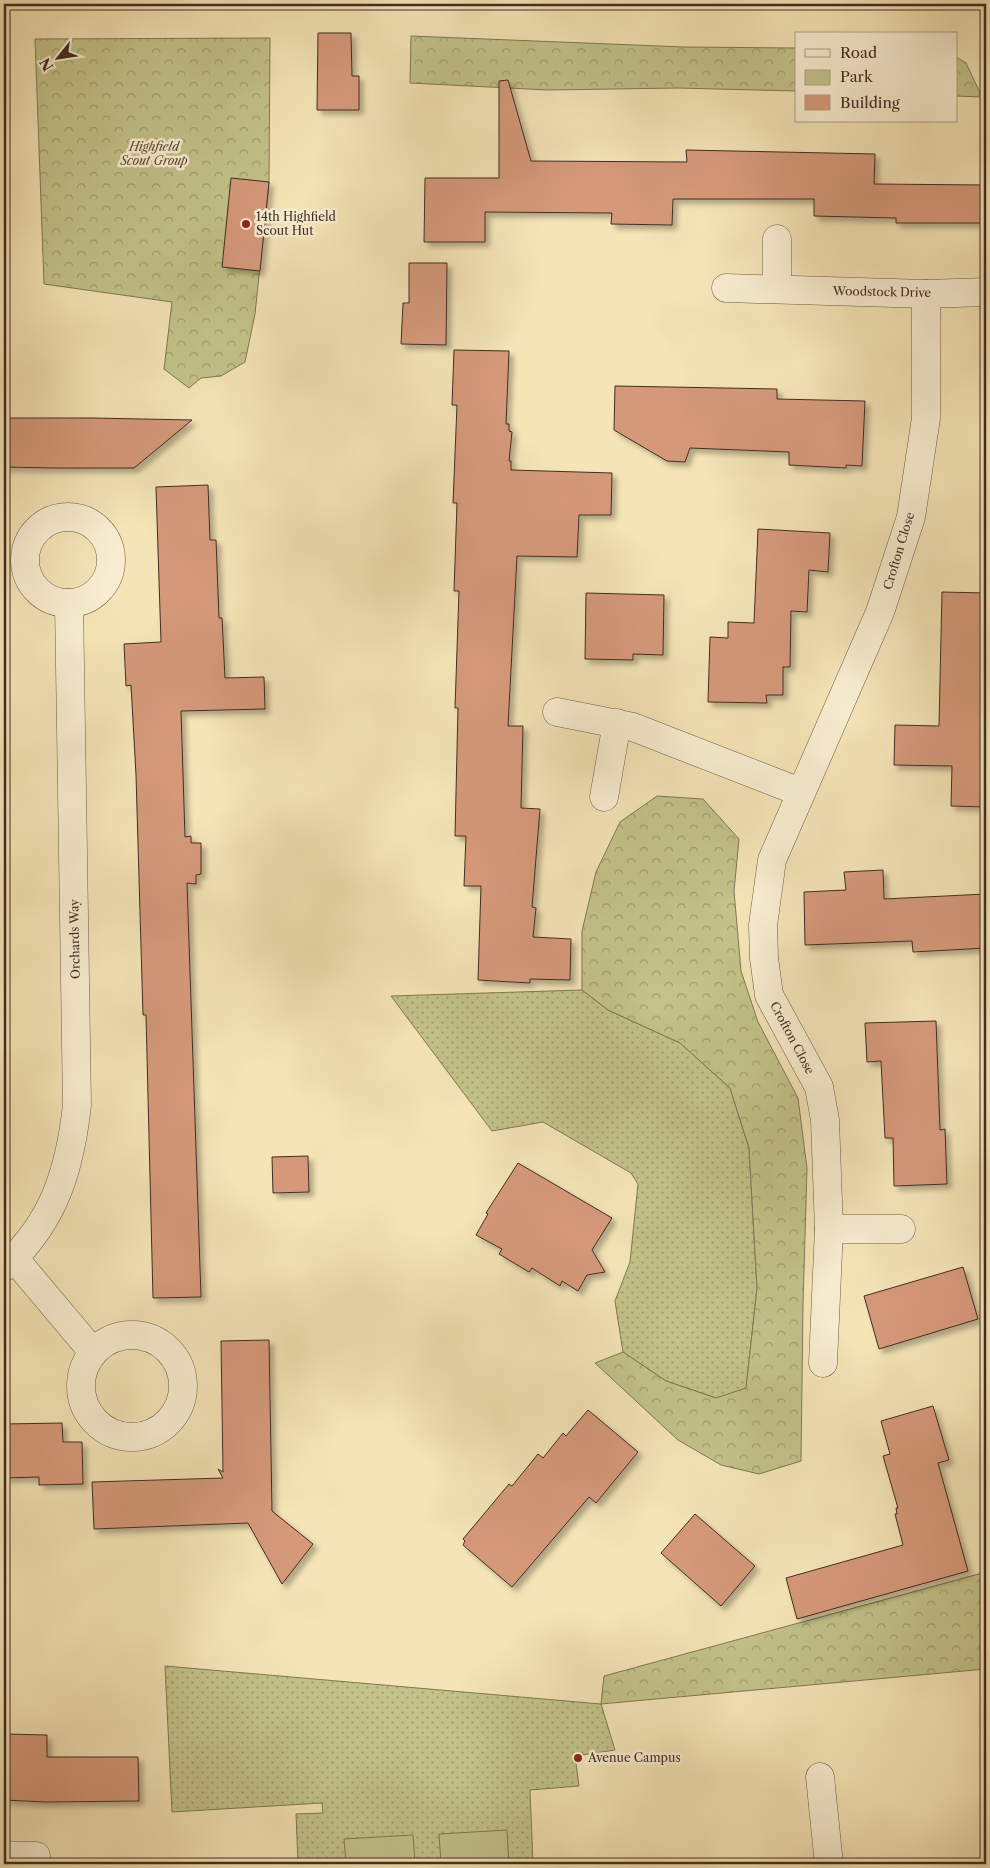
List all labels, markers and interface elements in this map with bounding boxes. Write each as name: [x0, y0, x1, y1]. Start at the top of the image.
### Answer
north arrow: [32, 32, 82, 82]
legend: [795, 32, 958, 122]
text: Road: [840, 43, 877, 62]
text: N: [36, 55, 58, 74]
text: Park: [840, 67, 874, 86]
text: Building: [840, 93, 900, 112]
park label: Highfield Scout Group: [119, 139, 188, 168]
place label: 14th Highfield Scout Hut: [256, 209, 337, 238]
marker: 14th Highfield Scout Hut: [240, 218, 252, 230]
street label: Woodstock Drive: [832, 283, 932, 300]
street label: Crofton Close: [880, 510, 917, 591]
street label: Orchards Way: [66, 899, 83, 979]
street label: Crofton Close: [767, 999, 818, 1077]
place label: Avenue Campus: [587, 1750, 681, 1765]
marker: Avenue Campus: [572, 1752, 584, 1764]

